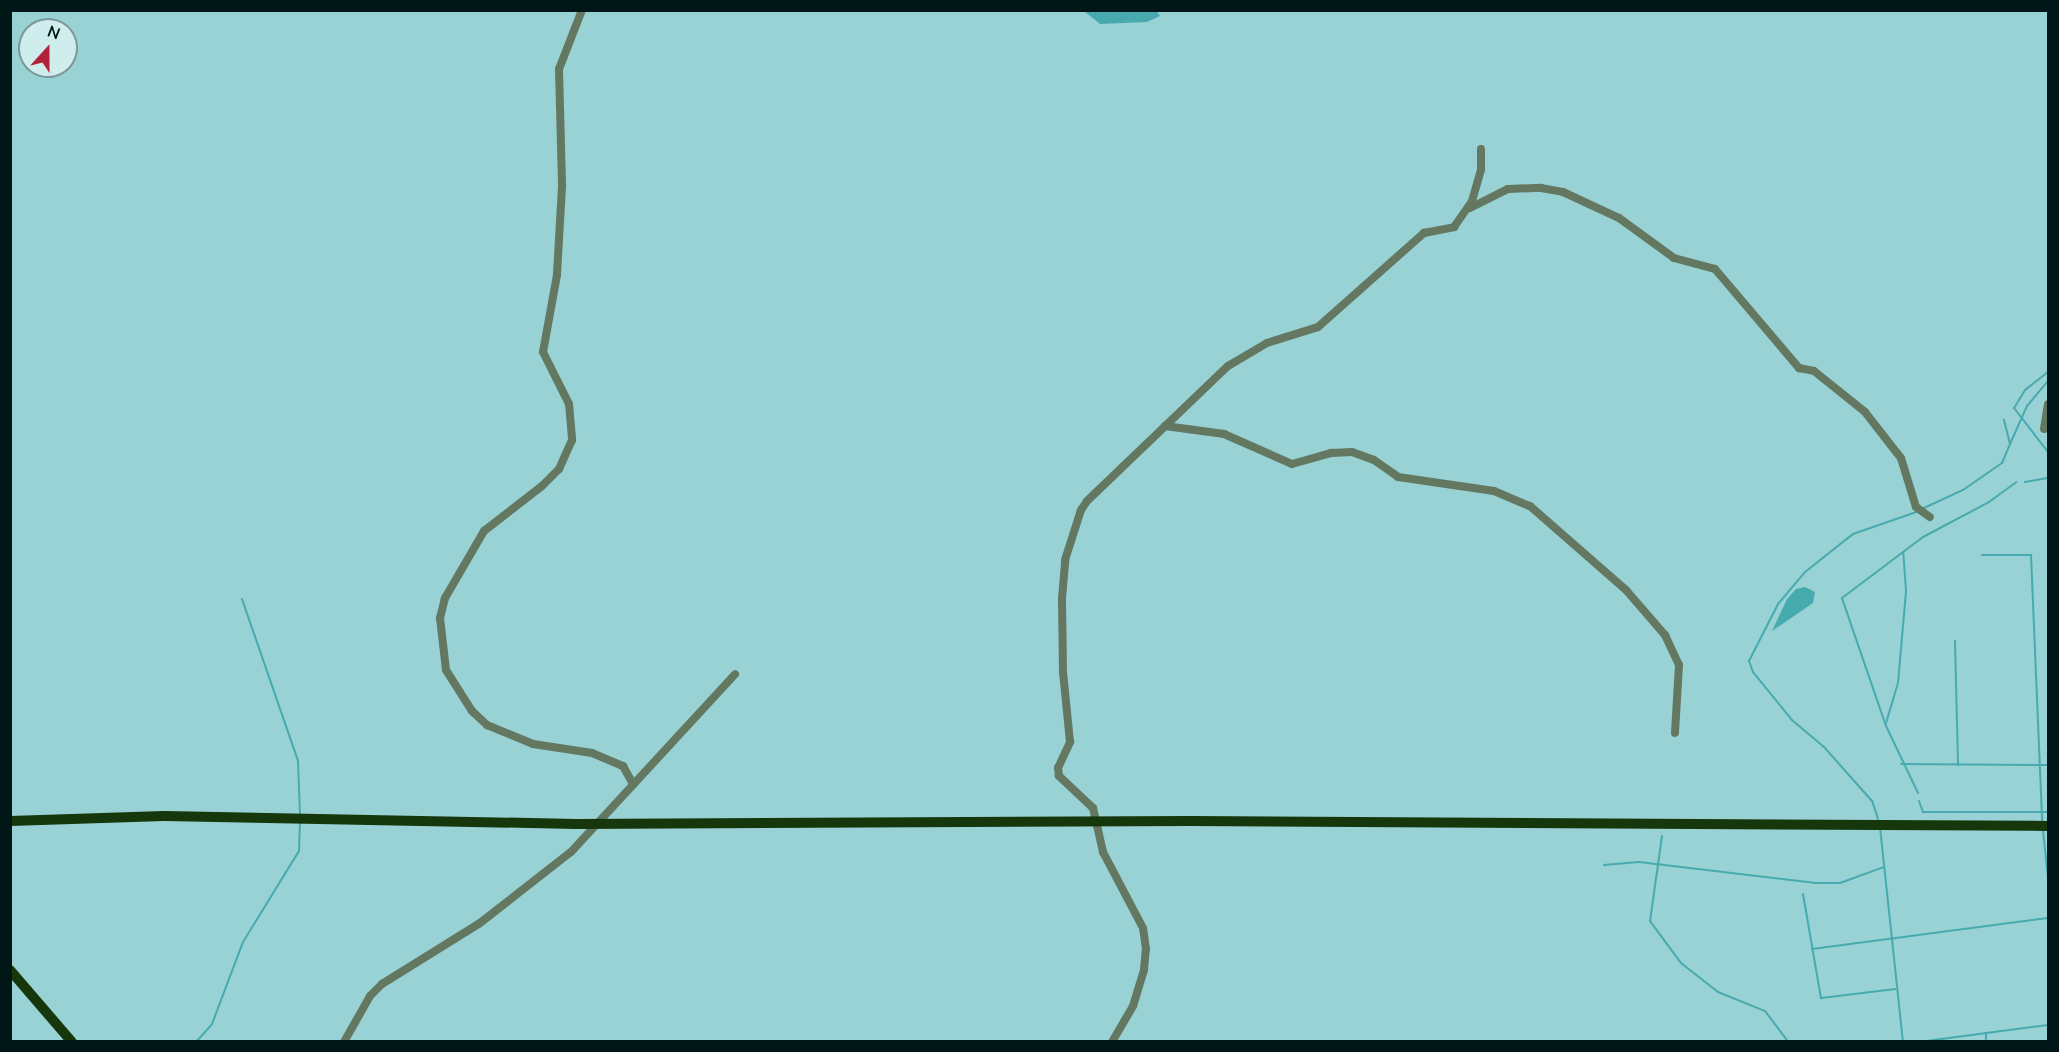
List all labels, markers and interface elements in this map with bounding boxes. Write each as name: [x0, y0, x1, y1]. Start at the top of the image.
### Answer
north arrow: [18, 18, 78, 78]
text: N: [44, 21, 63, 45]

